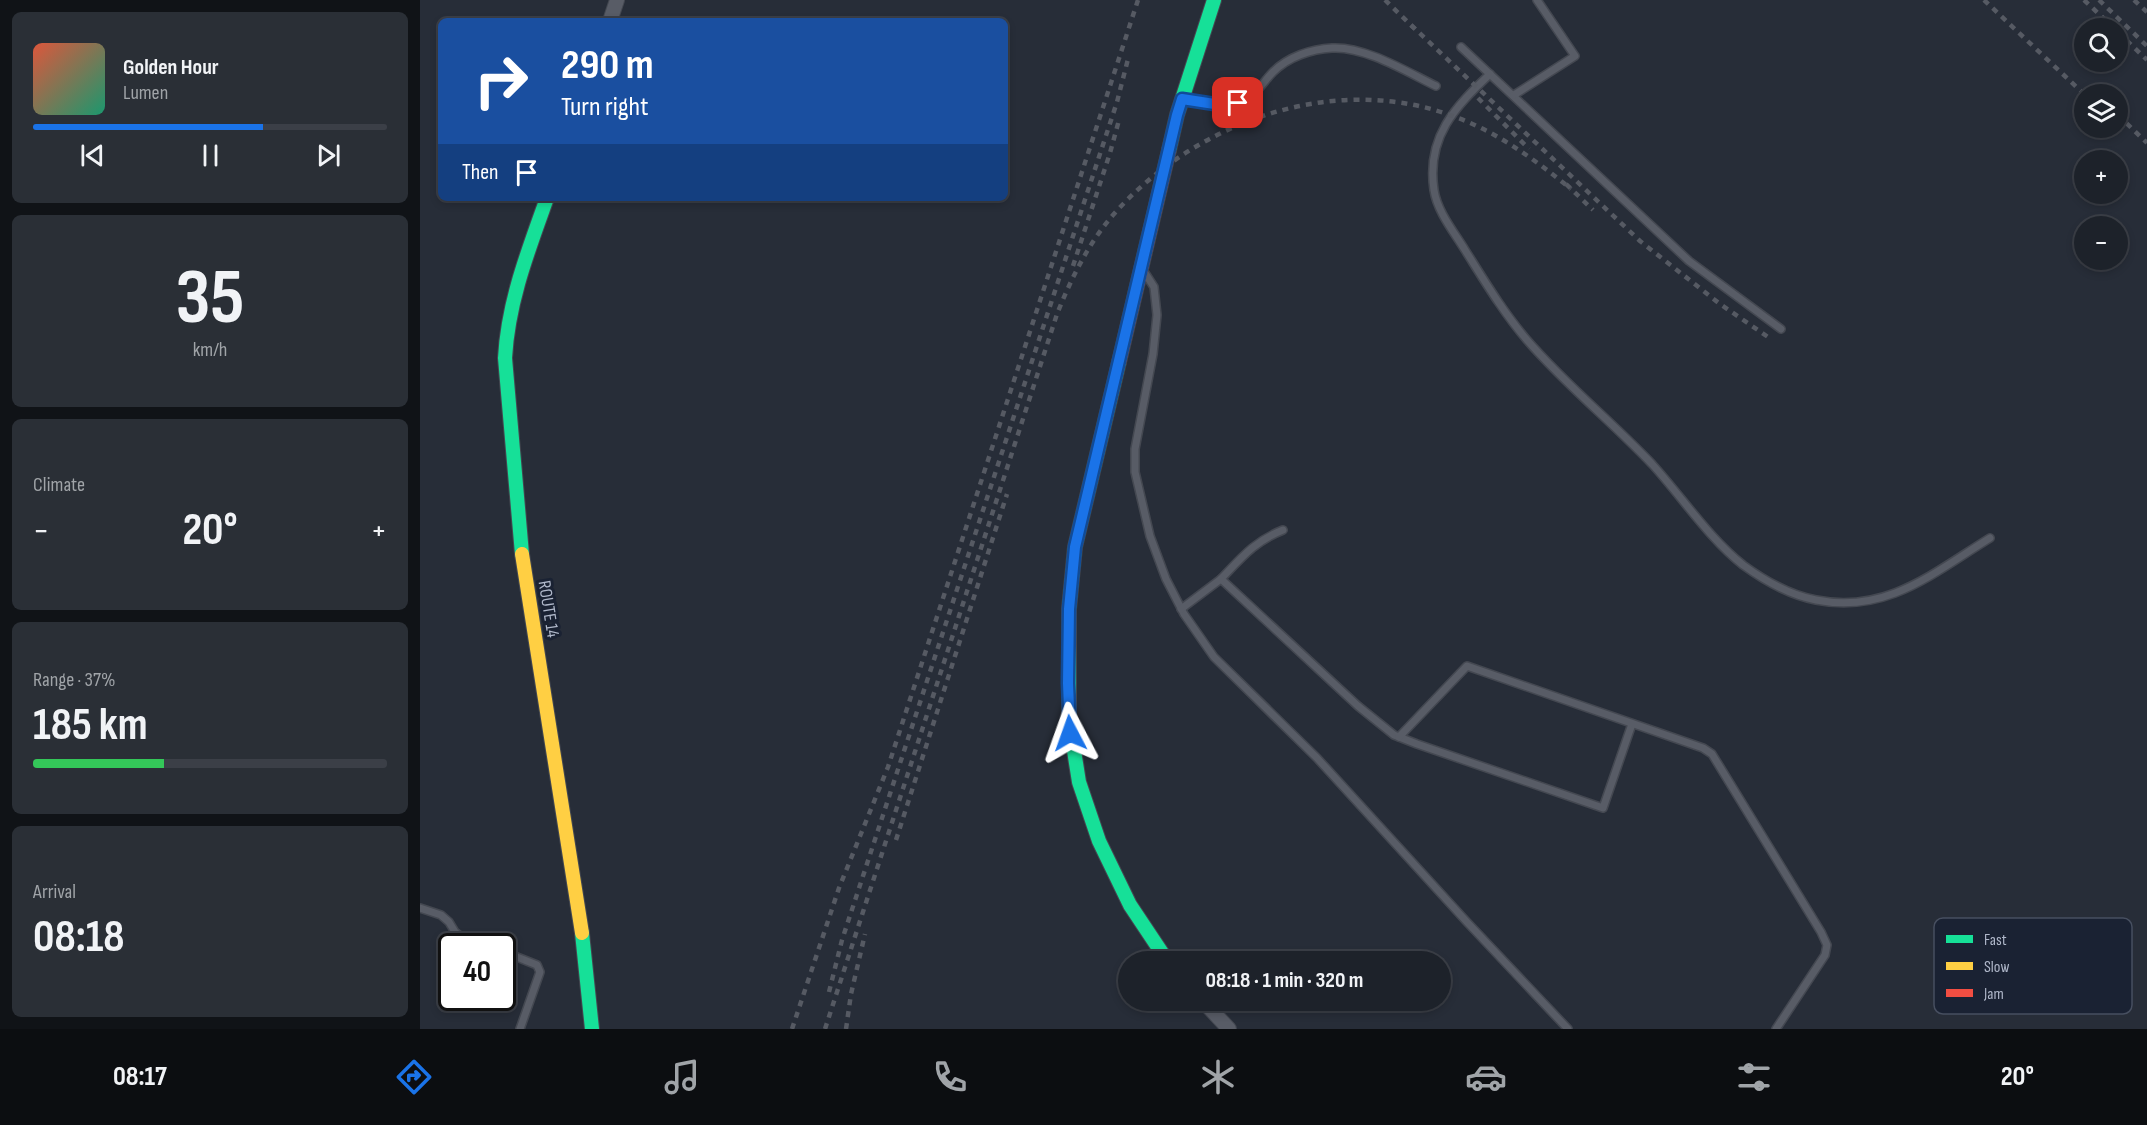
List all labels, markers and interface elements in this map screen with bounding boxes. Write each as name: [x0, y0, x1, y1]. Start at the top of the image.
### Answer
map controls: [2074, 18, 2128, 270]
button: search: [2074, 18, 2128, 72]
text: 290 m: [561, 40, 654, 91]
icon: right: [462, 42, 540, 120]
text: Golden Hour: [123, 54, 219, 81]
pin: [1212, 77, 1263, 128]
text: Lumen: [123, 81, 168, 105]
button: layers: [2074, 84, 2128, 138]
icon: arrive: [1221, 86, 1254, 119]
text: Turn right: [561, 91, 648, 123]
icon: previous: [76, 139, 109, 172]
icon: pause: [194, 139, 227, 172]
icon: next: [312, 139, 345, 172]
button: +: [2074, 150, 2128, 204]
icon: arrive: [510, 156, 543, 189]
text: Then: [462, 159, 498, 186]
button: −: [2074, 216, 2128, 270]
text: 35: [175, 252, 245, 345]
text: km/h: [193, 338, 227, 362]
text: Climate: [33, 473, 85, 497]
text: 20°: [182, 503, 238, 558]
text: −: [33, 511, 49, 551]
text: +: [371, 511, 387, 551]
street label: ROUTE 14: [534, 579, 563, 640]
text: Range · 37%: [33, 668, 115, 692]
text: 185 km: [33, 698, 148, 753]
position arrow: [1038, 701, 1102, 765]
text: Arrival: [33, 880, 76, 904]
text: 08:18: [33, 910, 125, 965]
legend: [1934, 918, 2132, 1014]
text: Fast: [1984, 931, 2007, 950]
speed limit sign: 40: [438, 933, 516, 1011]
text: Slow: [1984, 958, 2009, 977]
text: 08:18 · 1 min · 320 m: [1206, 967, 1363, 994]
text: Jam: [1983, 985, 2004, 1004]
icon: directions: [393, 1056, 435, 1098]
icon: music: [661, 1056, 703, 1098]
icon: phone: [929, 1056, 971, 1098]
icon: climate: [1197, 1056, 1239, 1098]
icon: car: [1465, 1056, 1507, 1098]
icon: filters: [1733, 1056, 1775, 1098]
text: 08:17: [113, 1061, 167, 1093]
text: 20°: [2001, 1061, 2034, 1093]

